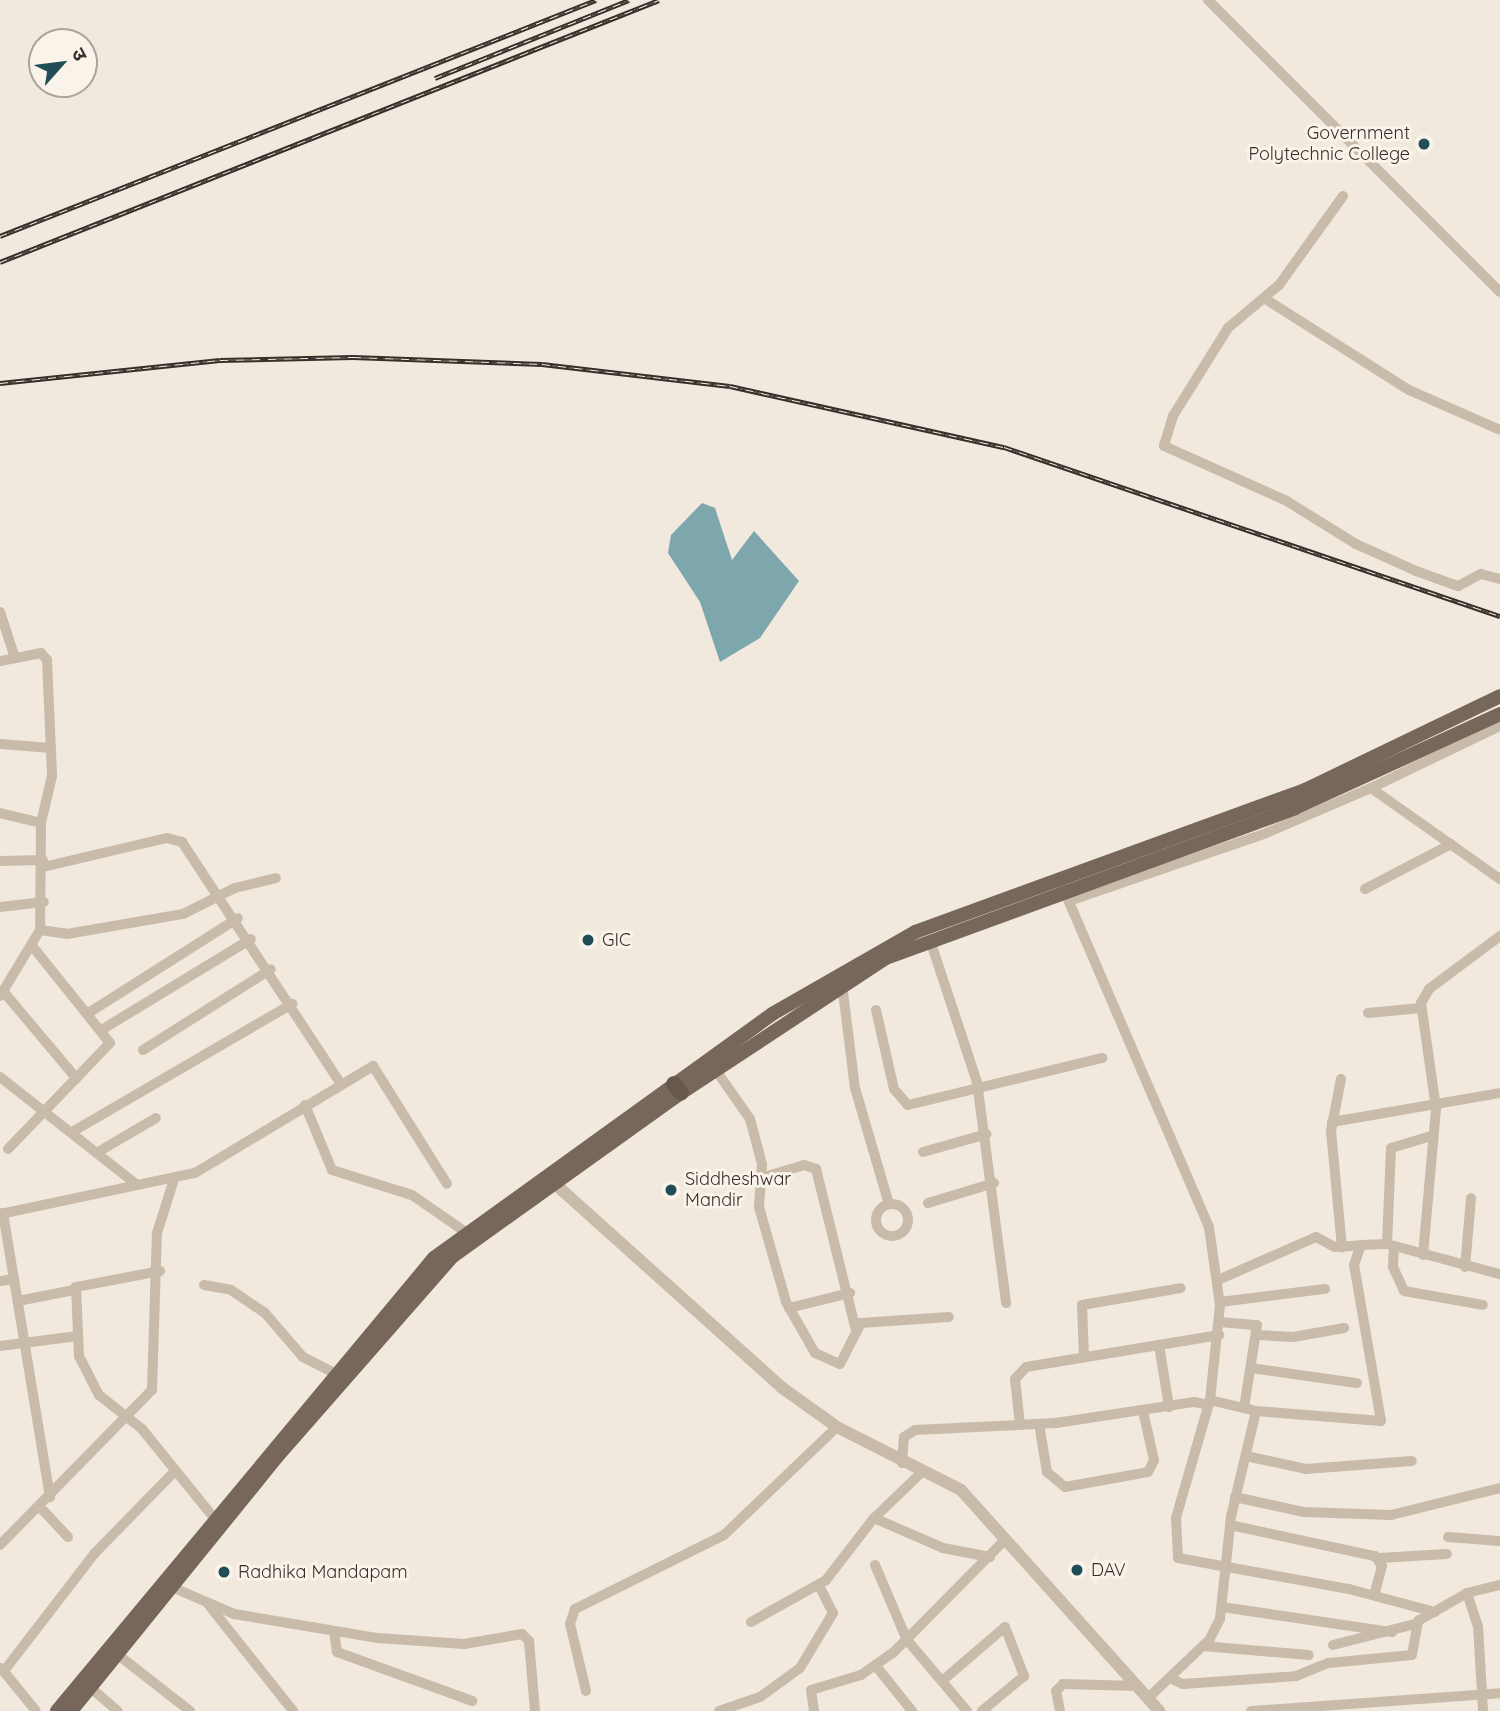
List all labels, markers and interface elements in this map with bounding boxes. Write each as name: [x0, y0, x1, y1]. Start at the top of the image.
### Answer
north arrow: [28, 28, 98, 98]
text: उ: [67, 44, 93, 65]
place label: Government Polytechnic College: [1248, 123, 1410, 166]
marker: Government Polytechnic College: [1416, 136, 1432, 152]
place label: GIC: [602, 929, 631, 951]
marker: GIC: [580, 932, 596, 948]
place label: Siddheshwar Mandir: [685, 1169, 791, 1212]
marker: Siddheshwar Mandir: [663, 1182, 679, 1198]
place label: DAV: [1091, 1559, 1126, 1581]
place label: Radhika Mandapam: [238, 1561, 408, 1583]
marker: DAV: [1069, 1562, 1085, 1578]
marker: Radhika Mandapam: [216, 1564, 232, 1580]

